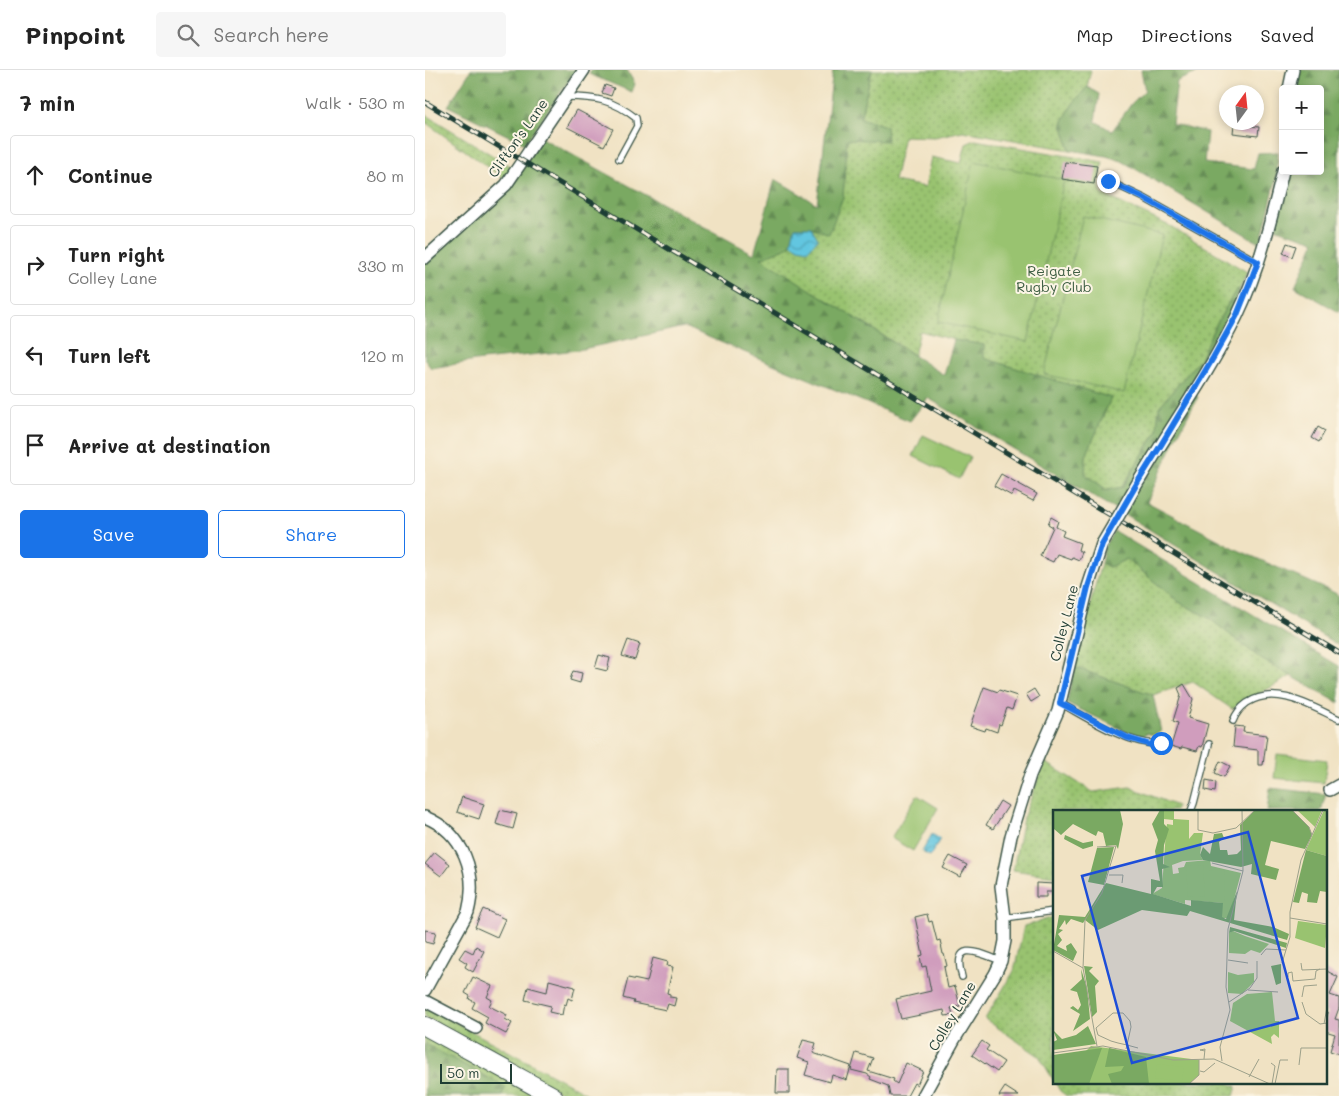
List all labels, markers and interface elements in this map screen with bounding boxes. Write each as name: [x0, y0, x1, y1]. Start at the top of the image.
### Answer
search box: [156, 12, 506, 57]
text: Pinpoint: [25, 19, 126, 50]
icon: search: [174, 21, 202, 49]
text: Search here: [214, 22, 329, 47]
text: Map: [1076, 23, 1113, 47]
text: Directions: [1141, 23, 1233, 47]
text: Saved: [1261, 23, 1314, 47]
north arrow: [1219, 85, 1264, 130]
map controls: [1279, 85, 1324, 175]
button: +: [1279, 85, 1324, 130]
text: 7 min: [20, 89, 75, 116]
text: Walk · 530 m: [305, 92, 405, 113]
street label: Clifton's Lane: [483, 94, 552, 181]
button: −: [1279, 130, 1324, 175]
icon: ahead: [21, 161, 49, 189]
text: Continue: [68, 163, 153, 188]
text: 80 m: [367, 165, 404, 186]
route end: [1097, 170, 1120, 193]
text: Turn right: [68, 242, 165, 267]
icon: right: [21, 251, 49, 279]
text: 330 m: [358, 255, 404, 276]
park label: Reigate Rugby Club: [1016, 261, 1092, 296]
text: Colley Lane: [68, 267, 157, 288]
icon: left: [21, 341, 49, 369]
text: Turn left: [68, 343, 151, 368]
text: 120 m: [360, 345, 404, 366]
icon: arrive: [21, 431, 49, 459]
text: Arrive at destination: [68, 433, 271, 458]
button: Save: [20, 510, 208, 558]
button: Share: [218, 510, 405, 558]
street label: Colley Lane: [1045, 583, 1082, 663]
route start: [1150, 732, 1173, 755]
inset map: [1053, 810, 1327, 1084]
street label: Colley Lane: [923, 977, 980, 1054]
scale bar: [440, 1061, 513, 1084]
text: 50 m: [447, 1063, 479, 1082]

